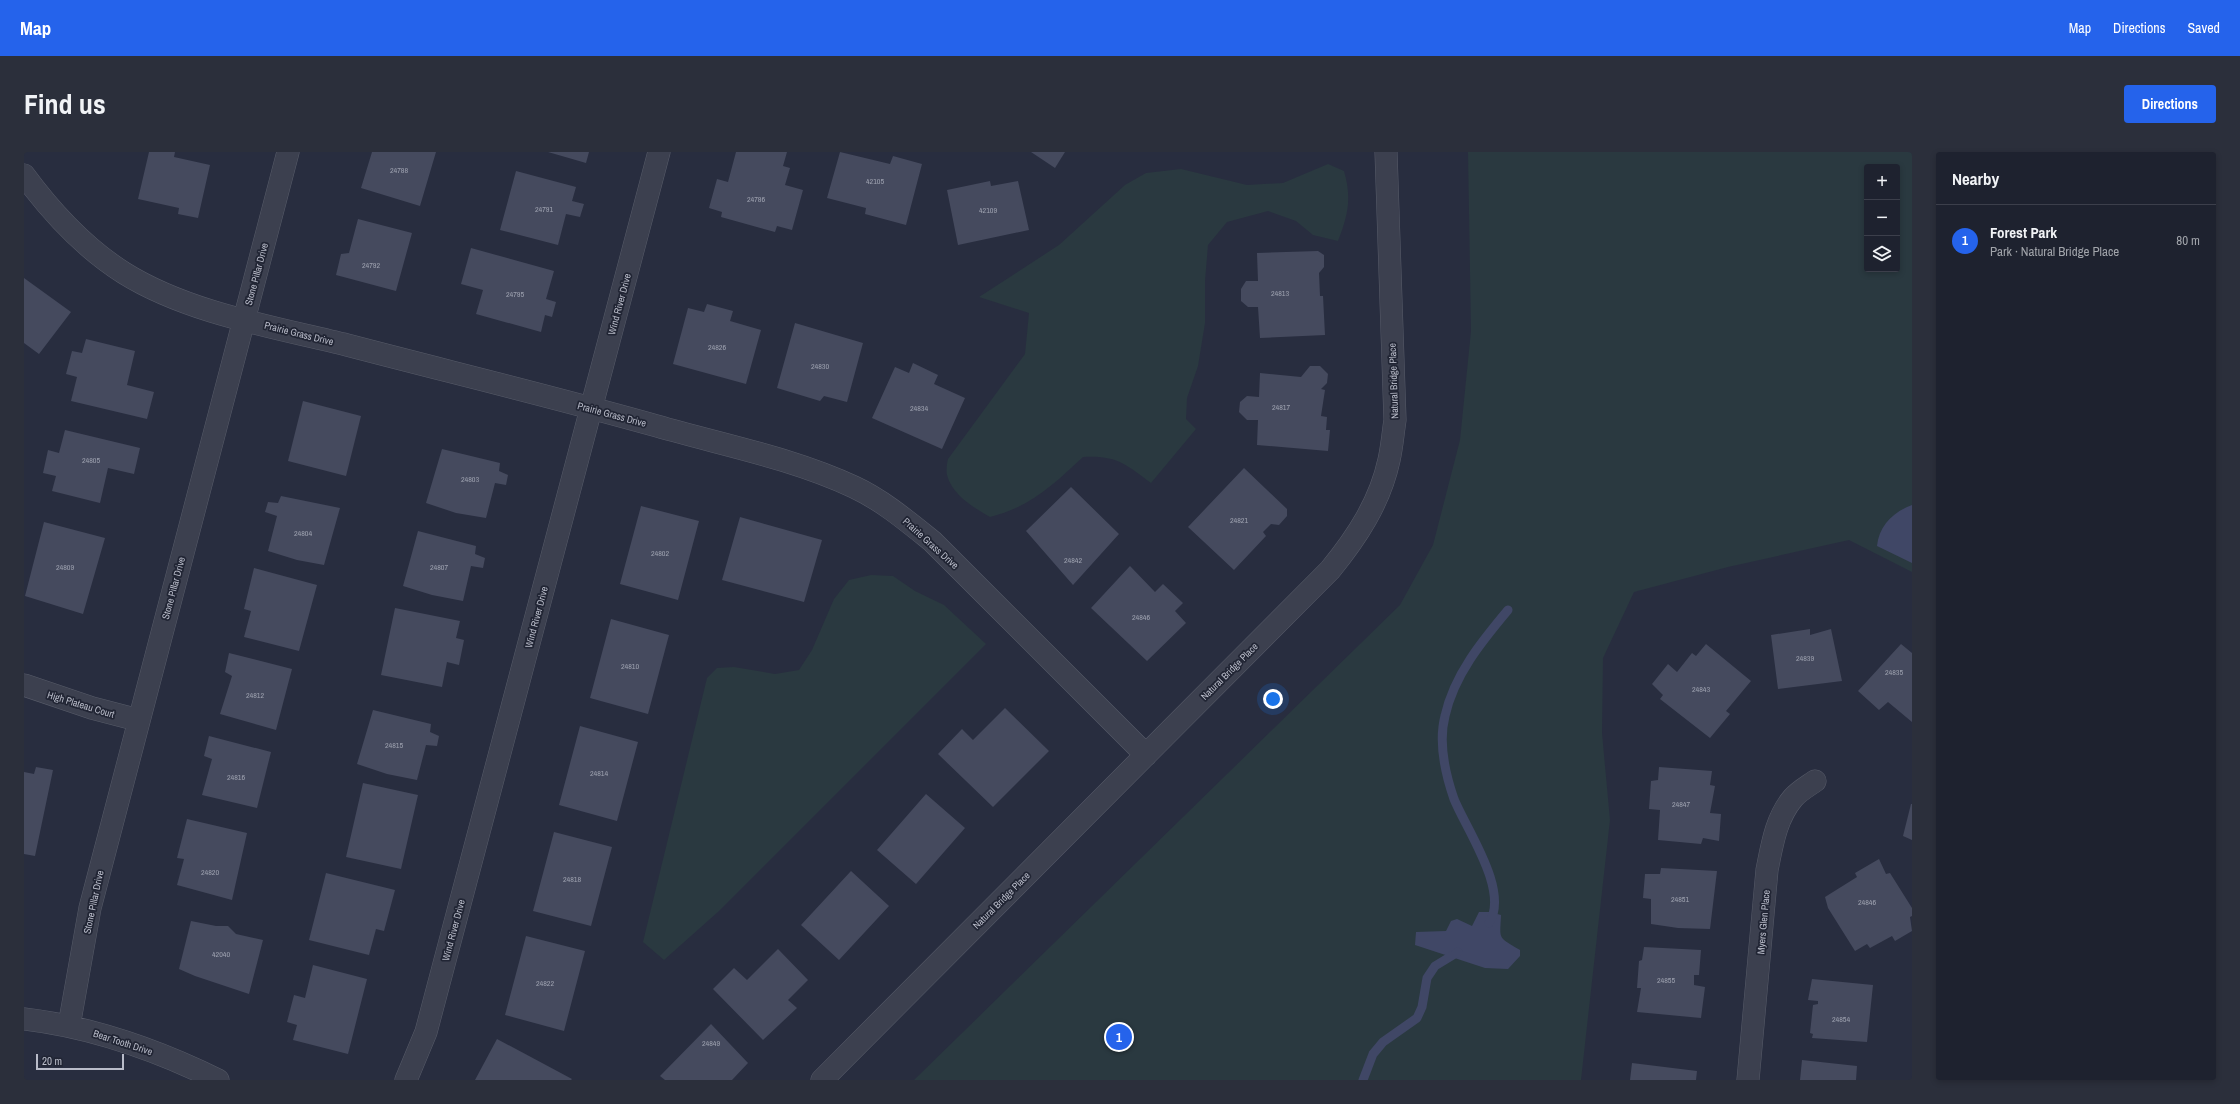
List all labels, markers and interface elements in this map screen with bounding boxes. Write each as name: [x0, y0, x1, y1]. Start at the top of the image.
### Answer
text: Map: [20, 15, 51, 41]
text: Map: [2069, 19, 2091, 37]
text: Directions: [2113, 19, 2165, 37]
text: Saved: [2187, 19, 2220, 37]
text: Find us: [24, 85, 106, 123]
button: Directions: [2124, 85, 2216, 123]
map controls: [1864, 164, 1900, 272]
button: +: [1864, 164, 1900, 200]
house number: 24788: [390, 165, 408, 175]
text: Nearby: [1952, 167, 1999, 190]
house number: 42105: [866, 176, 884, 186]
house number: 24786: [747, 194, 765, 204]
button: −: [1864, 200, 1900, 236]
house number: 24791: [535, 204, 553, 214]
house number: 42109: [979, 205, 997, 215]
text: Forest Park: [1990, 222, 2057, 243]
text: 1: [1962, 232, 1968, 249]
text: 80 m: [2176, 232, 2200, 249]
button: layers: [1864, 236, 1900, 272]
street label: Stone Pillar Drive: [242, 241, 271, 307]
text: Park · Natural Bridge Place: [1990, 243, 2119, 260]
house number: 24792: [362, 260, 380, 270]
street label: Wind River Drive: [605, 272, 634, 336]
house number: 24813: [1271, 288, 1289, 298]
house number: 24795: [506, 289, 524, 299]
street label: Prairie Grass Drive: [263, 319, 335, 348]
house number: 24826: [708, 342, 726, 352]
street label: Natural Bridge Place: [1386, 343, 1401, 419]
house number: 24830: [811, 361, 829, 371]
street label: Prairie Grass Drive: [576, 399, 648, 430]
house number: 24817: [1272, 402, 1290, 412]
house number: 24834: [910, 403, 928, 413]
house number: 24805: [82, 455, 100, 465]
house number: 24803: [461, 474, 479, 484]
street label: Prairie Grass Drive: [900, 515, 962, 572]
house number: 24821: [1230, 515, 1248, 525]
house number: 24804: [294, 528, 312, 538]
house number: 24802: [651, 548, 669, 558]
street label: Stone Pillar Drive: [159, 555, 188, 621]
house number: 24842: [1064, 555, 1082, 565]
house number: 24809: [56, 562, 74, 572]
house number: 24807: [430, 562, 448, 572]
street label: Wind River Drive: [522, 585, 551, 649]
house number: 24846: [1132, 612, 1150, 622]
street label: Natural Bridge Place: [1198, 640, 1261, 703]
house number: 24839: [1796, 653, 1814, 663]
house number: 24810: [621, 661, 639, 671]
house number: 24835: [1885, 667, 1903, 677]
house number: 24843: [1692, 684, 1710, 694]
street label: High Plateau Court: [46, 688, 117, 721]
your location: [1263, 689, 1283, 709]
house number: 24812: [246, 690, 264, 700]
house number: 24815: [385, 740, 403, 750]
house number: 24814: [590, 768, 608, 778]
house number: 24816: [227, 772, 245, 782]
house number: 24847: [1672, 799, 1690, 809]
house number: 24820: [201, 867, 219, 877]
street label: Stone Pillar Drive: [80, 869, 107, 935]
street label: Natural Bridge Place: [970, 869, 1033, 932]
house number: 24818: [563, 874, 581, 884]
street label: Myers Glen Place: [1754, 889, 1773, 955]
house number: 24851: [1671, 894, 1689, 904]
house number: 24846: [1858, 897, 1876, 907]
street label: Wind River Drive: [439, 898, 468, 962]
house number: 42040: [212, 949, 230, 959]
house number: 24855: [1657, 975, 1675, 985]
house number: 24822: [536, 978, 554, 988]
house number: 24854: [1832, 1014, 1850, 1024]
pin: 1: [1106, 1022, 1132, 1052]
street label: Bear Tooth Drive: [92, 1027, 154, 1058]
house number: 24849: [702, 1038, 720, 1048]
scale bar: [36, 1052, 124, 1071]
text: 20 m: [42, 1054, 62, 1068]

